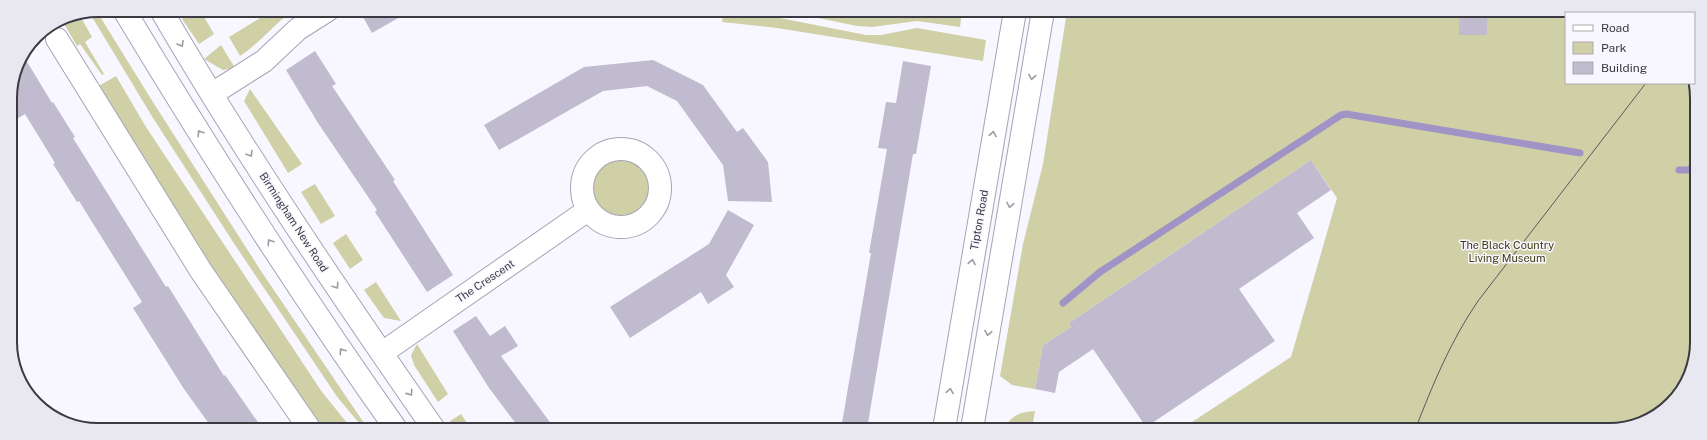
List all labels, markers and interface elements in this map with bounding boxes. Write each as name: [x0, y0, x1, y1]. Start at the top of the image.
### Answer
legend: [1565, 12, 1695, 84]
text: Road: [1601, 21, 1629, 35]
one-way arrow: [176, 40, 183, 47]
text: Park: [1601, 41, 1627, 55]
text: Building: [1601, 61, 1647, 75]
one-way arrow: [1028, 74, 1037, 80]
one-way arrow: [197, 130, 205, 137]
one-way arrow: [988, 131, 997, 137]
one-way arrow: [245, 150, 253, 157]
street label: Birmingham New Road: [257, 170, 331, 274]
street label: Tipton Road: [968, 189, 990, 251]
one-way arrow: [1006, 202, 1015, 208]
one-way arrow: [268, 239, 275, 246]
park label: The Black Country Living Museum: [1460, 239, 1554, 264]
street label: The Crescent: [454, 257, 516, 305]
one-way arrow: [967, 259, 975, 266]
one-way arrow: [331, 282, 339, 289]
one-way arrow: [985, 330, 993, 337]
one-way arrow: [339, 348, 347, 355]
one-way arrow: [945, 388, 954, 394]
one-way arrow: [405, 389, 412, 396]

